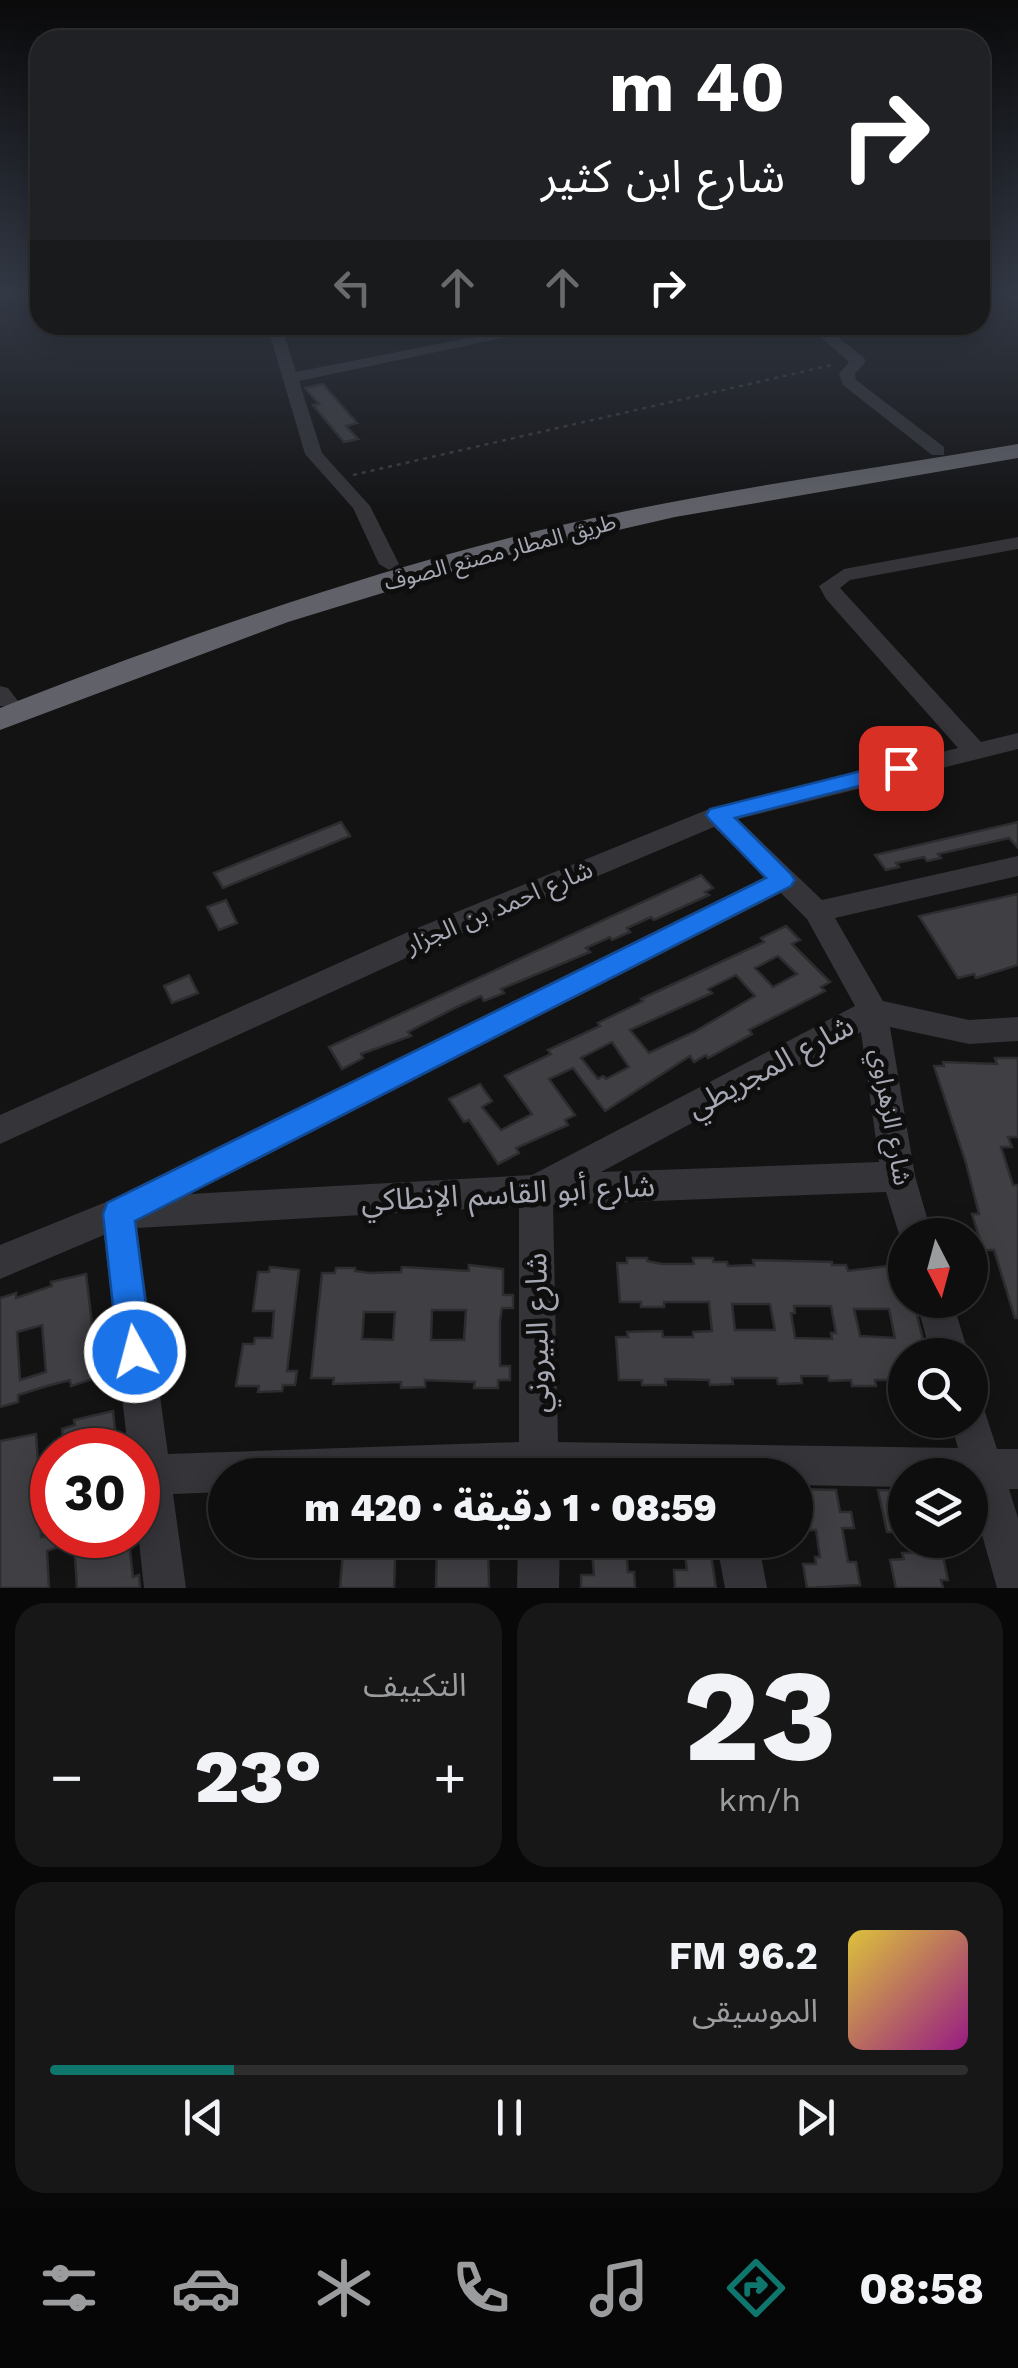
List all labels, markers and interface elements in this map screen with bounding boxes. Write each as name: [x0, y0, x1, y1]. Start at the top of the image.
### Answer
text: 40 m: [609, 46, 785, 128]
icon: right: [820, 70, 950, 200]
text: شارع ابن كثير: [541, 150, 785, 203]
icon: left: [325, 260, 380, 315]
icon: ahead: [430, 260, 485, 315]
icon: ahead: [535, 260, 590, 315]
icon: right: [640, 260, 695, 315]
street label: طريق المطار مصنع الصوف: [381, 509, 620, 599]
pin: [859, 726, 944, 811]
icon: arrive: [874, 741, 929, 796]
street label: شارع احمد بن الجزار: [400, 854, 599, 964]
street label: شارع المجريطي: [681, 1007, 862, 1130]
street label: شارع الزهراوي: [860, 1046, 917, 1188]
street label: شارع أبو القاسم الإنطاكي: [360, 1167, 656, 1224]
north arrow: [888, 1218, 988, 1318]
map controls: [888, 1218, 988, 1558]
street label: شارع البيروني: [518, 1252, 562, 1414]
position arrow: [83, 1300, 187, 1404]
button: search: [888, 1338, 988, 1438]
speed limit sign: 30: [30, 1428, 160, 1558]
button: layers: [888, 1458, 988, 1558]
text: 08:59 · 1 دقيقة · 420 m: [304, 1486, 717, 1530]
text: 23: [682, 1639, 837, 1792]
text: التكييف: [363, 1666, 467, 1704]
text: 23°: [194, 1732, 322, 1820]
text: −: [50, 1745, 83, 1809]
text: +: [433, 1745, 466, 1809]
text: km/h: [719, 1781, 801, 1819]
text: 96.2 FM: [669, 1934, 818, 1978]
text: الموسيقى: [692, 1992, 818, 2030]
icon: previous: [176, 2090, 231, 2145]
icon: pause: [482, 2090, 537, 2145]
icon: next: [788, 2090, 843, 2145]
icon: filters: [34, 2253, 104, 2323]
icon: car: [171, 2253, 241, 2323]
icon: climate: [309, 2253, 379, 2323]
icon: phone: [446, 2253, 516, 2323]
icon: music: [584, 2253, 654, 2323]
icon: directions: [721, 2253, 791, 2323]
text: 08:58: [859, 2262, 984, 2315]

